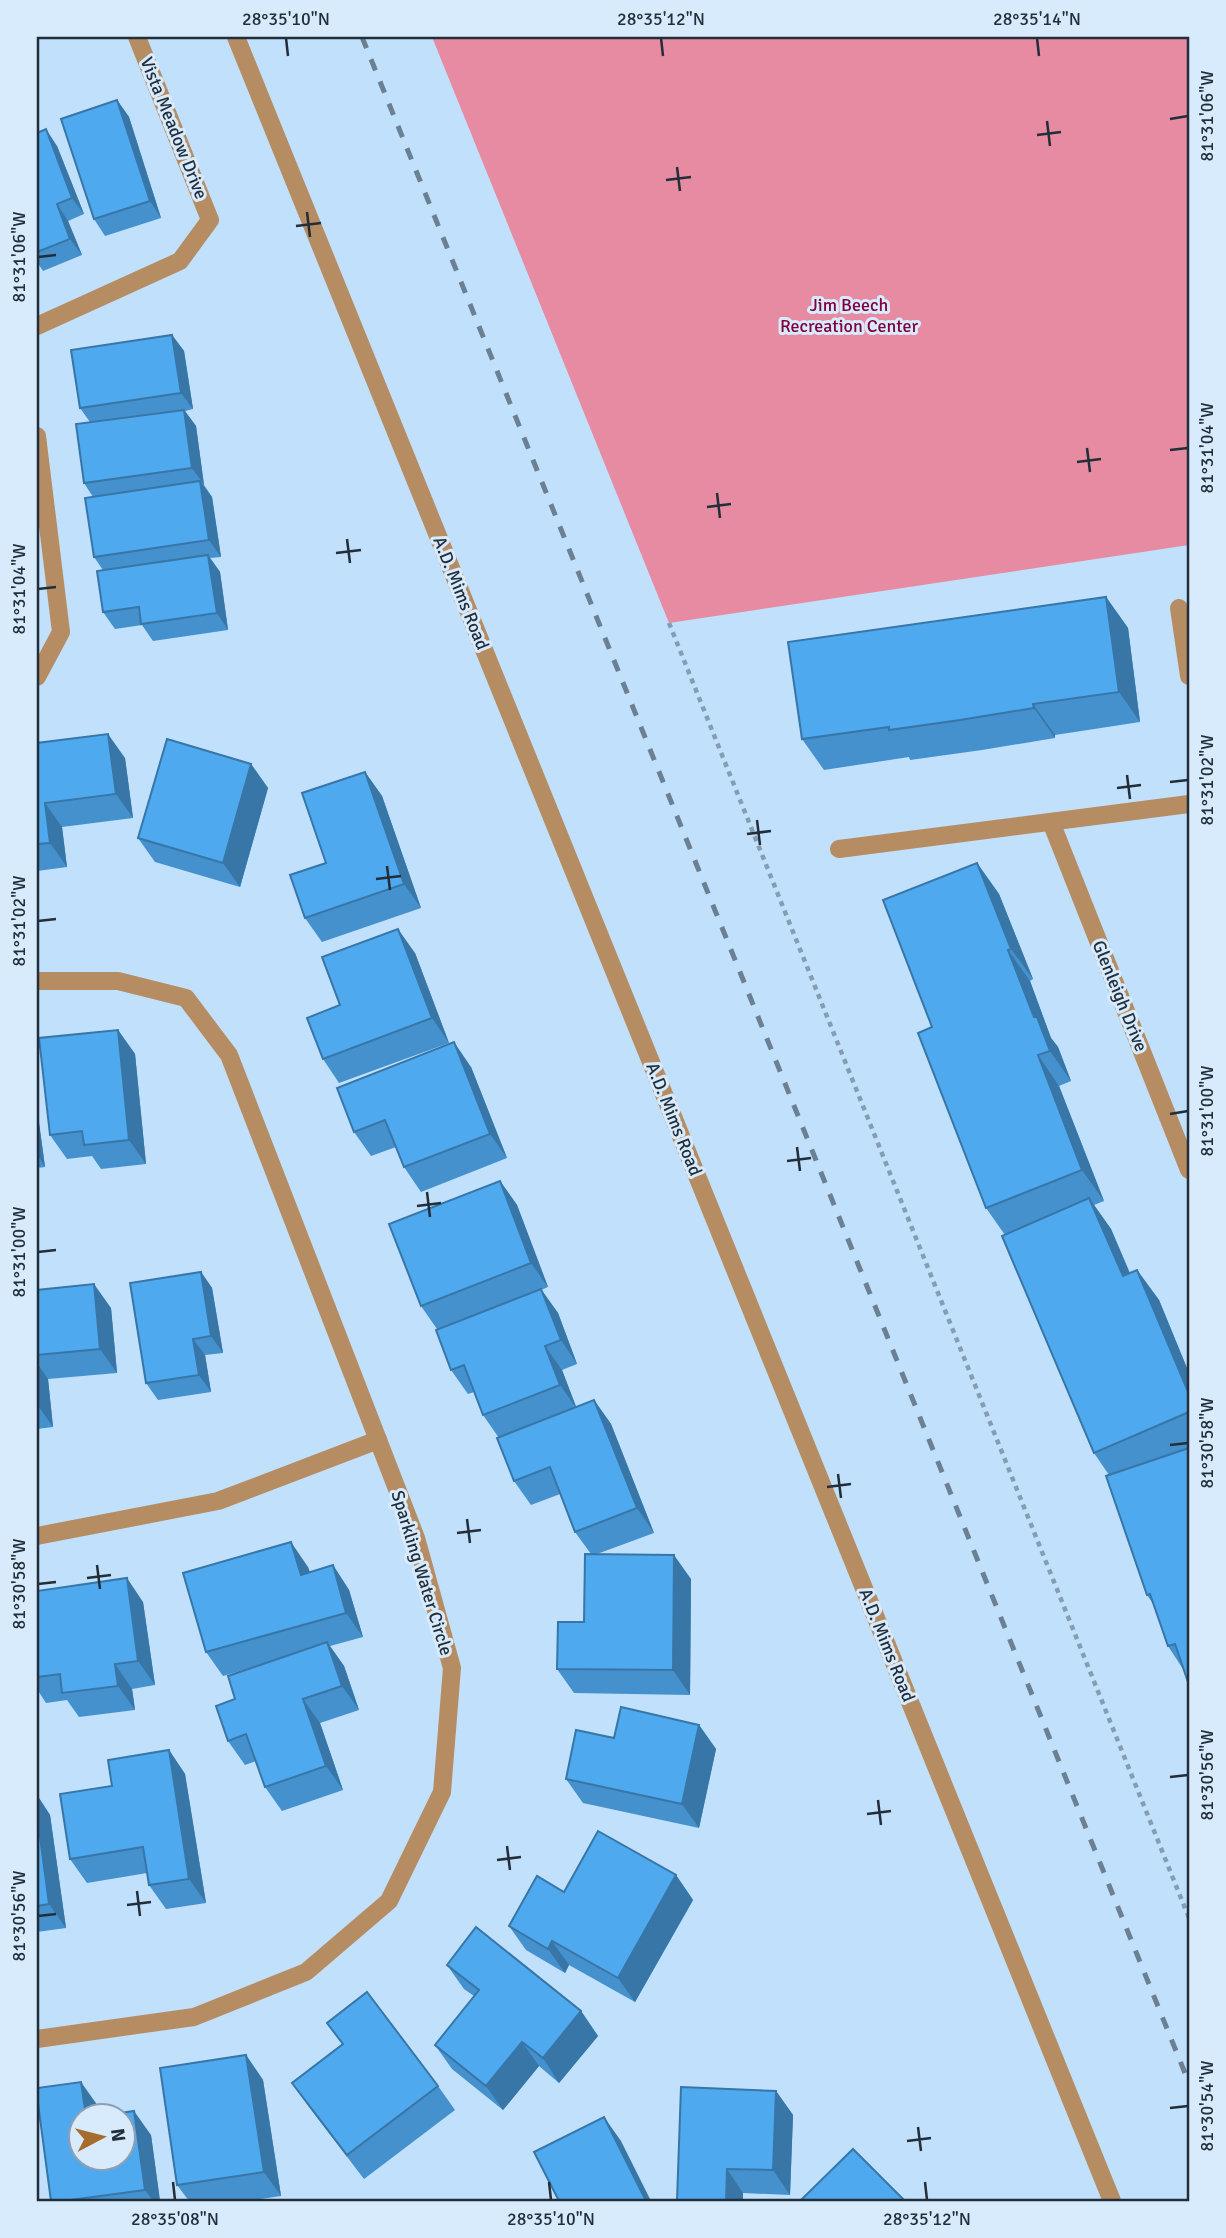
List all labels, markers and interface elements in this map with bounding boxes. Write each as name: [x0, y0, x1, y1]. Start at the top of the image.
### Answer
text: 28°35'10"N: [242, 8, 330, 30]
text: 28°35'12"N: [617, 8, 705, 30]
text: 28°35'14"N: [993, 8, 1081, 30]
street label: Vista Meadow Drive: [136, 54, 212, 202]
text: 81°31'06"W: [1196, 71, 1218, 161]
text: 81°31'06"W: [8, 212, 30, 302]
park label: Jim Beech Recreation Center: [780, 294, 918, 337]
text: 81°31'04"W: [1196, 403, 1218, 493]
street label: A.D. Mims Road: [428, 533, 494, 653]
text: 81°31'04"W: [8, 544, 30, 634]
text: 81°31'02"W: [1196, 735, 1218, 825]
text: 81°31'02"W: [8, 876, 30, 966]
street label: Glenleigh Drive: [1088, 937, 1152, 1055]
street label: A.D. Mims Road: [641, 1059, 707, 1179]
text: 81°31'00"W: [1196, 1066, 1218, 1156]
text: 81°31'00"W: [8, 1207, 30, 1297]
text: 81°30'58"W: [1196, 1398, 1218, 1488]
street label: Sparkling Water Circle: [386, 1488, 458, 1658]
text: 81°30'58"W: [8, 1539, 30, 1629]
street label: A.D. Mims Road: [854, 1585, 920, 1705]
text: 81°30'56"W: [1196, 1730, 1218, 1820]
text: 81°30'56"W: [8, 1871, 30, 1961]
text: 81°30'54"W: [1196, 2061, 1218, 2151]
north arrow: [66, 2102, 136, 2172]
text: N: [105, 2127, 131, 2143]
text: 28°35'08"N: [131, 2208, 219, 2230]
text: 28°35'10"N: [507, 2208, 595, 2230]
text: 28°35'12"N: [883, 2208, 971, 2230]

